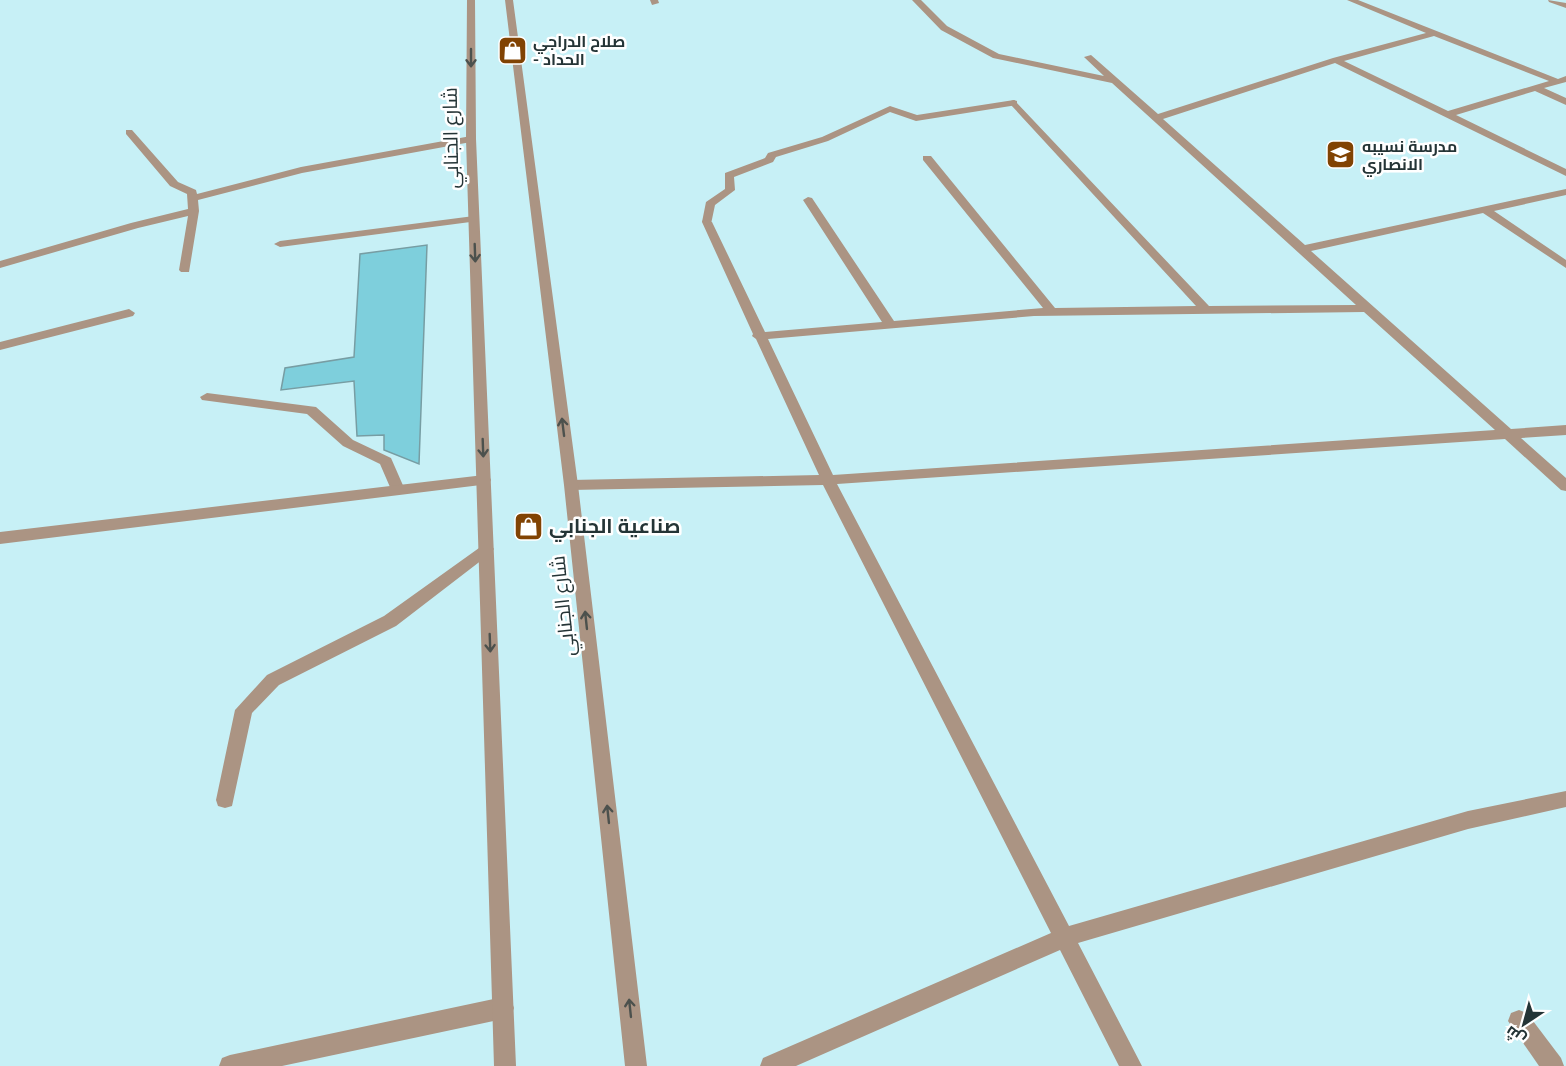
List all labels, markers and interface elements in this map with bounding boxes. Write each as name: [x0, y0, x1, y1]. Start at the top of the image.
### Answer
place label: صلاح الدراجي - الحداد: [533, 32, 625, 69]
shop icon: صلاح الدراجي - الحداد: [496, 34, 528, 66]
one-way arrow: [465, 48, 477, 68]
street label: شارع الجنابي: [439, 87, 467, 189]
place label: مدرسة نسيبه الانصاري: [1362, 137, 1457, 177]
school or university icon: مدرسة نسيبه الانصاري: [1325, 139, 1357, 171]
one-way arrow: [470, 243, 481, 263]
one-way arrow: [558, 417, 569, 437]
one-way arrow: [477, 438, 488, 458]
shop icon: صناعية الجنابي: [512, 510, 544, 542]
place label: صناعية الجنابي: [549, 515, 681, 542]
street label: شارع الجنابي: [546, 554, 584, 658]
one-way arrow: [580, 611, 591, 631]
one-way arrow: [484, 633, 495, 653]
one-way arrow: [602, 805, 613, 825]
north arrow: [1494, 994, 1554, 1054]
one-way arrow: [624, 998, 635, 1018]
text: ش: [1502, 1022, 1529, 1049]

